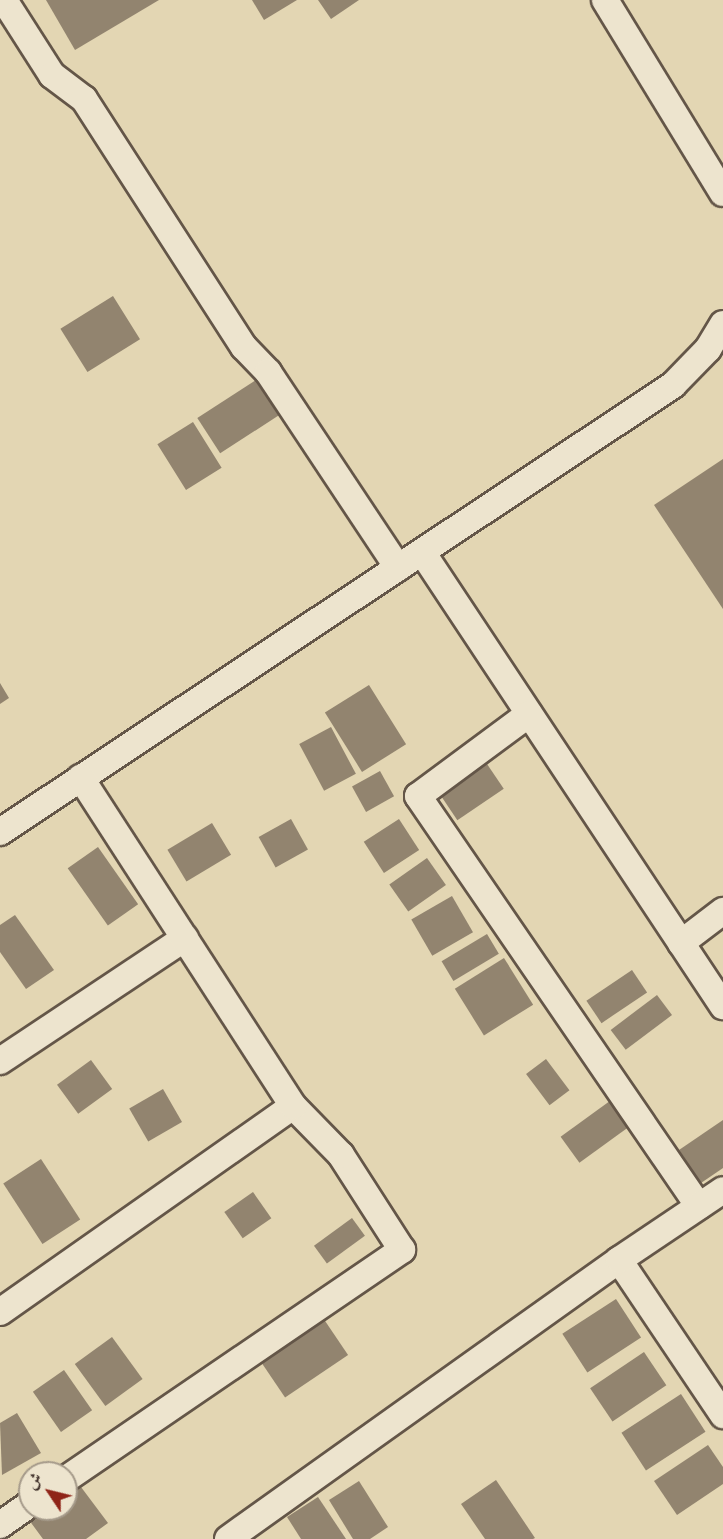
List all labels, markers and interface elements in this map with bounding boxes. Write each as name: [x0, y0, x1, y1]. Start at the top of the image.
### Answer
north arrow: [18, 1461, 78, 1521]
text: ش: [22, 1470, 48, 1494]

